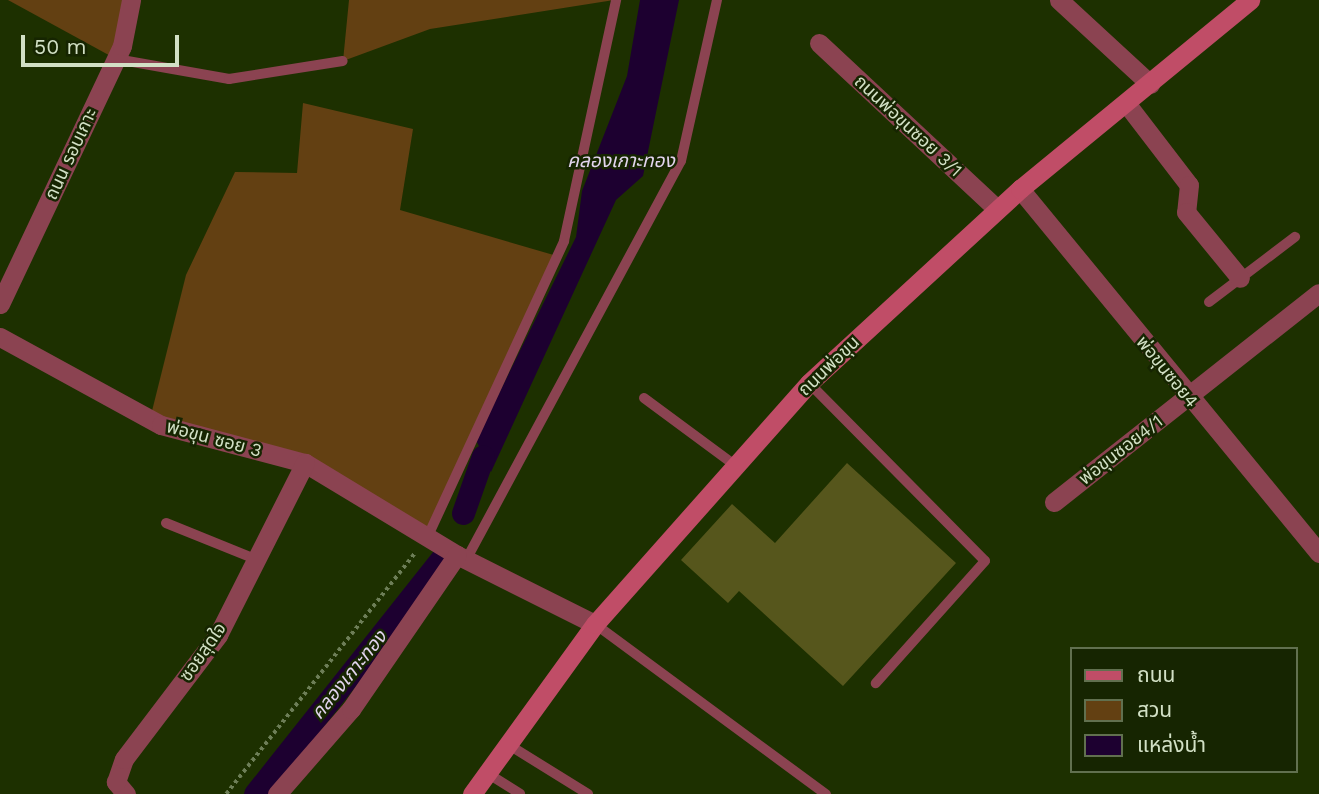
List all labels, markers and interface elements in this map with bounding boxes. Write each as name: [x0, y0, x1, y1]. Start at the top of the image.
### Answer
scale bar: [24, 21, 182, 65]
text: 50 m: [34, 34, 86, 59]
street label: ถนนพ่อขุนซอย 3/1: [850, 71, 966, 181]
street label: ถนน รอบเกาะ: [40, 105, 102, 203]
water label: คลองเกาะทอง: [567, 150, 675, 172]
street label: ถนนพ่อขุน: [794, 332, 864, 400]
street label: พ่อขุนซอย4: [1132, 332, 1202, 412]
street label: พ่อขุนซอย4/1: [1075, 411, 1167, 489]
street label: พ่อขุน ซอย 3: [164, 416, 264, 462]
street label: ซอยสุดใจ: [175, 618, 231, 686]
water label: คลองเกาะทอง: [306, 626, 392, 724]
legend: [1070, 647, 1298, 773]
text: ถนน: [1137, 662, 1175, 687]
text: สวน: [1137, 697, 1172, 722]
text: แหล่งน้ำ: [1137, 732, 1206, 757]

